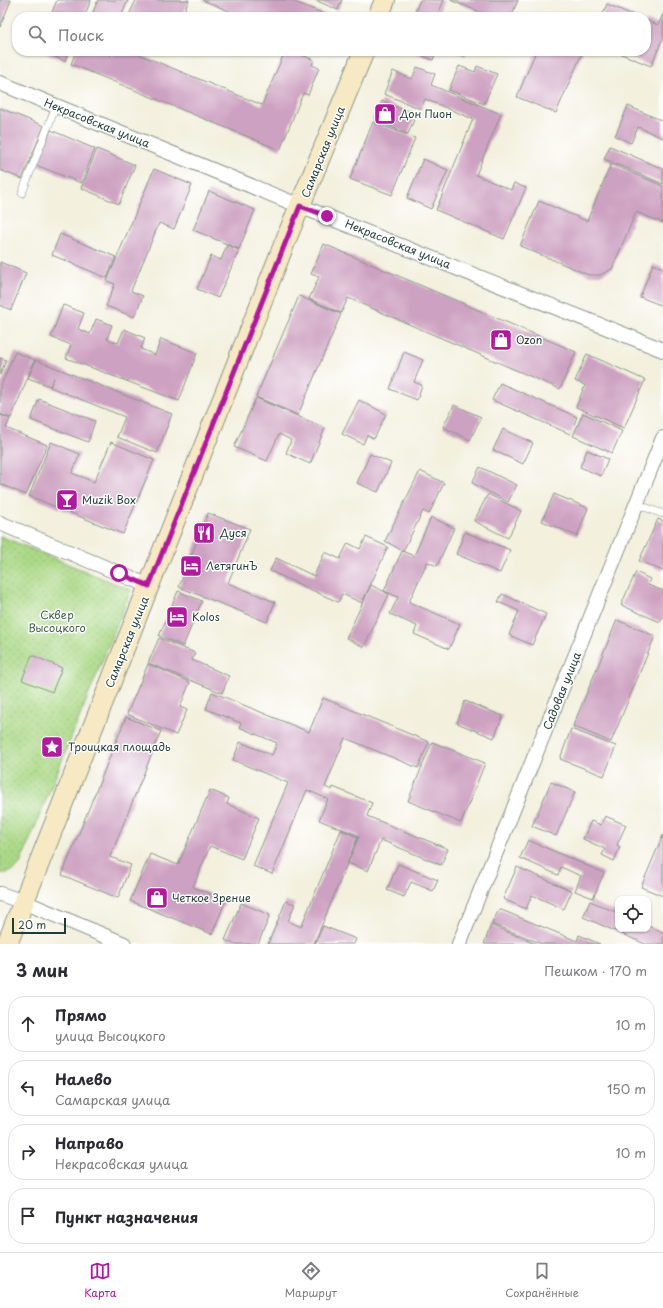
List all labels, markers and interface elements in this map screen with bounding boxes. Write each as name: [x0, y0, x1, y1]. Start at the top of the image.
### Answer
search box: [12, 12, 651, 56]
icon: search: [26, 23, 48, 45]
text: Поиск: [58, 23, 104, 46]
street label: Некрасовская улица: [42, 94, 153, 152]
shop icon: Дон Пион: [372, 101, 398, 127]
street label: Самарская улица: [296, 103, 349, 200]
place label: Дон Пион: [399, 105, 452, 122]
route end: [318, 207, 336, 225]
street label: Некрасовская улица: [343, 215, 454, 273]
shop icon: Ozon: [488, 327, 514, 353]
place label: Ozon: [516, 331, 542, 348]
bar icon: Muzik Box: [54, 487, 80, 513]
place label: Muzik Box: [82, 491, 136, 508]
restaurant icon: Дуся: [191, 520, 217, 546]
place label: Дуся: [219, 524, 247, 541]
hotel icon: ЛетягинЪ: [178, 553, 204, 579]
place label: ЛетягинЪ: [206, 557, 258, 574]
route start: [110, 564, 128, 582]
street label: Самарская улица: [100, 593, 153, 690]
hotel icon: Kolos: [164, 604, 190, 630]
park label: Сквер Высоцкого: [28, 606, 86, 636]
place label: Kolos: [192, 608, 220, 625]
street label: Садовая улица: [538, 649, 585, 732]
place icon: Троицкая площадь: [39, 734, 65, 760]
place label: Троицкая площадь: [68, 738, 171, 755]
shop icon: Четкое Зрение: [144, 885, 170, 911]
place label: Четкое Зрение: [172, 889, 251, 906]
map controls: [615, 896, 651, 932]
button: locate: [615, 896, 651, 932]
scale bar: [12, 916, 66, 935]
text: 20 m: [18, 916, 46, 933]
text: 3 мин: [16, 957, 68, 983]
text: Пешком · 170 m: [544, 961, 647, 980]
text: Прямо: [55, 1003, 106, 1026]
icon: ahead: [17, 1013, 39, 1035]
text: 10 m: [616, 1015, 646, 1034]
text: улица Высоцкого: [55, 1026, 166, 1045]
text: Налево: [55, 1067, 112, 1090]
icon: left: [17, 1077, 39, 1099]
text: 150 m: [607, 1079, 646, 1098]
text: Самарская улица: [55, 1090, 170, 1109]
text: Направо: [55, 1131, 124, 1154]
icon: right: [17, 1141, 39, 1163]
text: 10 m: [616, 1143, 646, 1162]
text: Некрасовская улица: [55, 1154, 188, 1173]
icon: arrive: [17, 1205, 39, 1227]
text: Пункт назначения: [55, 1205, 198, 1228]
tab: Карта: [84, 1260, 116, 1301]
tab: Маршрут: [285, 1260, 337, 1301]
tab: Сохранённые: [505, 1260, 579, 1301]

